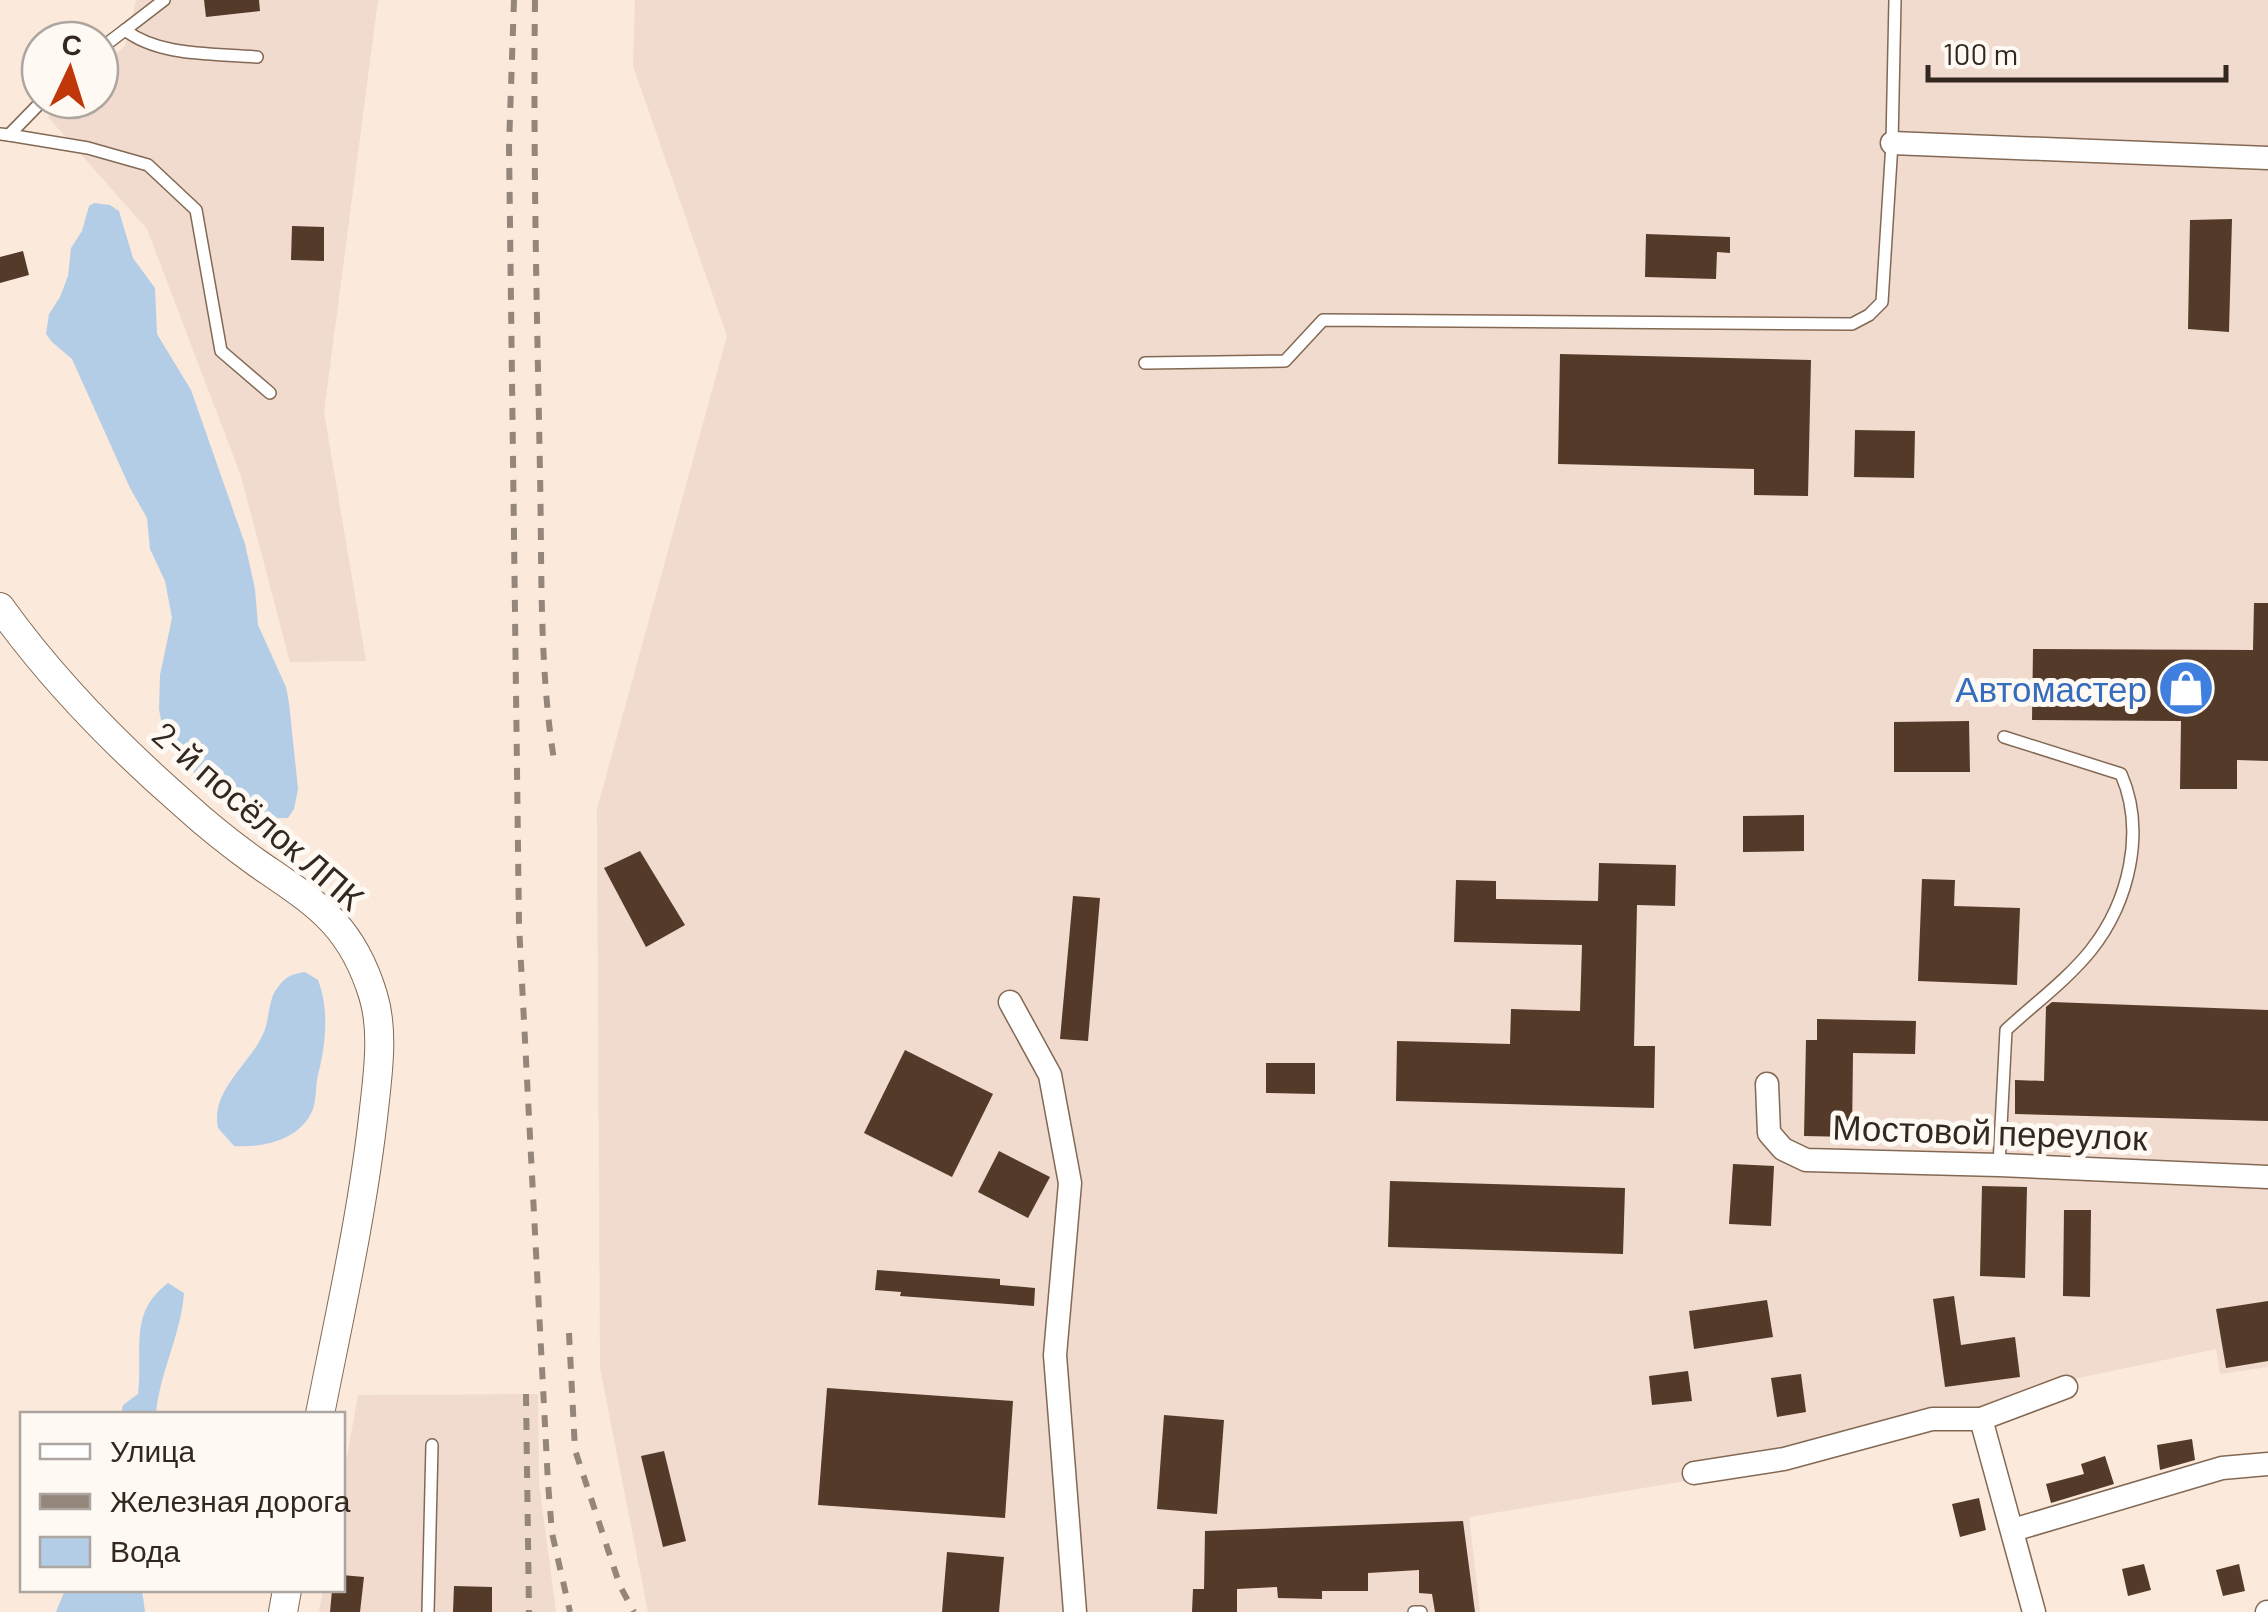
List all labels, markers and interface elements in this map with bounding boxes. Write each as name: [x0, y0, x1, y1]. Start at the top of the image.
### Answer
north arrow: [20, 20, 120, 120]
scale bar: [1928, 20, 2226, 82]
text: С: [61, 26, 83, 62]
text: 100 m: [1943, 35, 2018, 71]
shop icon: Автомастер: [2156, 658, 2216, 718]
place label: Автомастер: [1955, 667, 2147, 709]
street label: 2-й посёлок ЛПК: [145, 712, 373, 918]
street label: Мостовой переулок: [1832, 1105, 2149, 1158]
legend: [20, 1412, 345, 1592]
text: Улица: [110, 1432, 195, 1468]
text: Железная дорога: [110, 1482, 351, 1518]
text: Вода: [110, 1532, 181, 1568]

